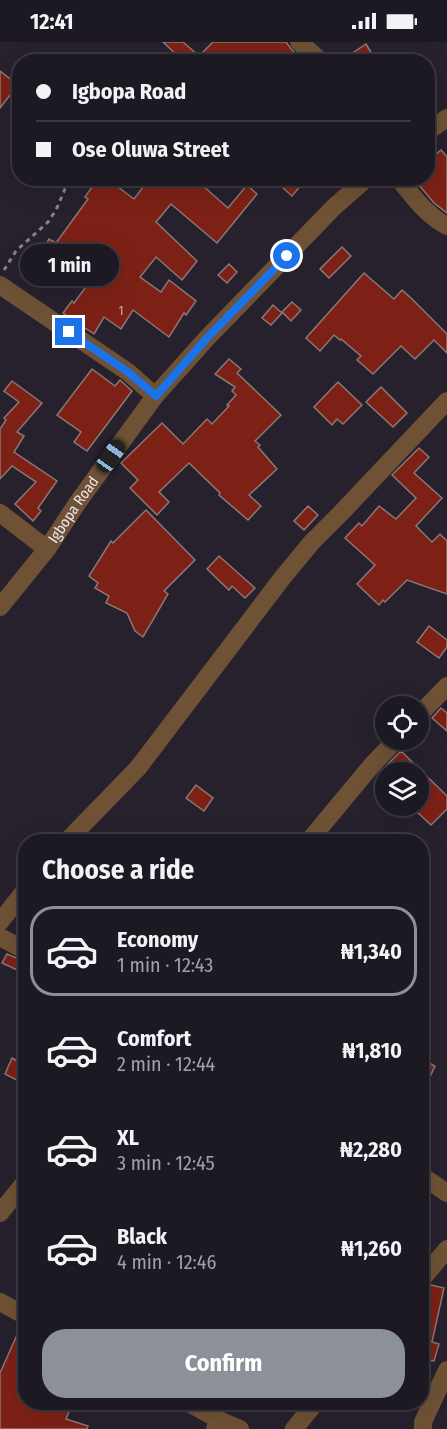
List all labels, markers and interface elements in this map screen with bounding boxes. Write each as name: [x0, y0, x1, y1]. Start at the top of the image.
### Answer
text: 12:41: [30, 8, 74, 35]
text: Igbopa Road: [72, 78, 186, 105]
text: Ose Oluwa Street: [72, 136, 229, 163]
route start: [273, 242, 300, 269]
callout: 1 min: [20, 245, 118, 287]
text: 1 min: [48, 253, 91, 277]
house number: 1: [119, 304, 123, 318]
route end: [55, 318, 82, 345]
car: [93, 436, 129, 476]
street label: Igbopa Road: [44, 473, 103, 546]
map controls: [375, 696, 429, 816]
button: locate: [375, 696, 429, 750]
button: layers: [375, 762, 429, 816]
text: Choose a ride: [42, 854, 194, 886]
icon: car: [45, 924, 99, 978]
text: Economy: [117, 926, 198, 953]
text: ₦1,340: [341, 938, 402, 965]
text: 1 min · 12:43: [117, 953, 213, 977]
icon: car: [45, 1023, 99, 1077]
text: Comfort: [117, 1025, 191, 1052]
text: ₦1,810: [342, 1037, 402, 1064]
text: 2 min · 12:44: [117, 1052, 215, 1076]
icon: car: [45, 1122, 99, 1176]
text: XL: [117, 1124, 139, 1151]
text: ₦2,280: [340, 1136, 402, 1163]
text: 3 min · 12:45: [117, 1151, 215, 1175]
icon: car: [45, 1221, 99, 1275]
text: Black: [117, 1223, 167, 1250]
text: ₦1,260: [341, 1235, 402, 1262]
text: 4 min · 12:46: [117, 1250, 216, 1274]
button: Confirm: [42, 1329, 405, 1398]

